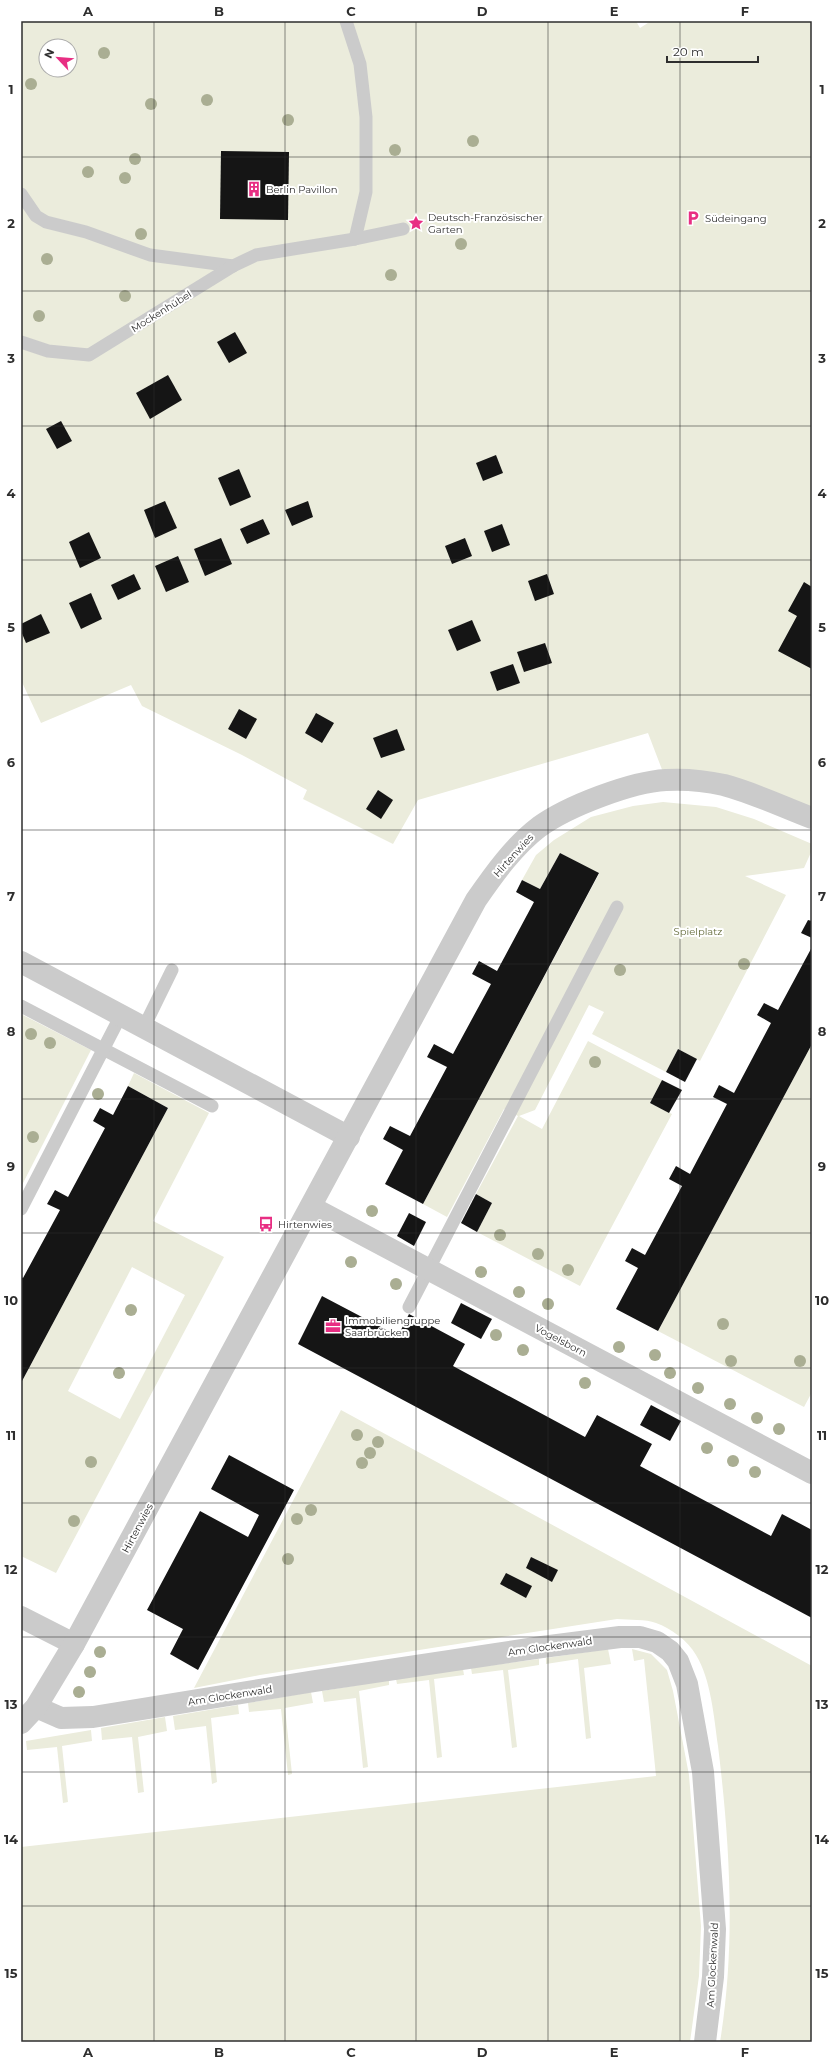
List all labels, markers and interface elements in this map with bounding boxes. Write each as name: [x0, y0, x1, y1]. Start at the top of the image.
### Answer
text: A: [82, 3, 94, 19]
text: B: [214, 3, 224, 19]
text: C: [346, 3, 356, 19]
text: D: [477, 3, 488, 19]
text: E: [610, 3, 619, 19]
text: F: [741, 3, 749, 19]
north arrow: [38, 38, 78, 78]
scale bar: [667, 38, 758, 64]
text: 20 m: [673, 44, 704, 59]
text: N: [41, 47, 57, 61]
text: 1: [8, 81, 14, 97]
text: 1: [819, 81, 825, 97]
building icon: Berlin Pavillon: [245, 180, 263, 198]
place label: Berlin Pavillon: [266, 183, 338, 196]
parking icon: Südeingang: [684, 209, 702, 227]
place label: Deutsch-Französischer Garten: [428, 211, 543, 236]
place label: Südeingang: [705, 212, 767, 225]
place icon: Deutsch-Französischer Garten: [407, 214, 425, 232]
text: 2: [7, 215, 15, 231]
text: 2: [818, 215, 826, 231]
street label: Mockenhübel: [129, 288, 194, 335]
text: 3: [6, 350, 15, 366]
text: 3: [817, 350, 826, 366]
text: 4: [7, 485, 16, 501]
text: 4: [818, 485, 827, 501]
text: 5: [7, 619, 15, 635]
text: 5: [818, 619, 826, 635]
text: 6: [7, 754, 16, 770]
text: 6: [818, 754, 827, 770]
street label: Hirtenwies: [490, 831, 536, 880]
text: 7: [7, 888, 15, 904]
text: 7: [818, 888, 826, 904]
park label: Spielplatz: [674, 925, 722, 938]
text: 8: [7, 1023, 16, 1039]
text: 8: [818, 1023, 827, 1039]
text: 9: [7, 1158, 15, 1174]
text: 9: [818, 1158, 826, 1174]
bus stop icon: Hirtenwies: [257, 1215, 275, 1233]
place label: Hirtenwies: [278, 1218, 332, 1231]
text: 10: [4, 1292, 18, 1308]
text: 10: [815, 1292, 829, 1308]
place label: Immobiliengruppe Saarbrücken: [345, 1314, 440, 1339]
office icon: Immobiliengruppe Saarbrücken: [324, 1317, 342, 1335]
street label: Vogelsborn: [533, 1321, 589, 1360]
text: 11: [6, 1427, 16, 1443]
text: 11: [817, 1427, 827, 1443]
street label: Hirtenwies: [119, 1501, 156, 1555]
text: 12: [5, 1561, 18, 1577]
text: 12: [816, 1561, 829, 1577]
street label: Am Glockenwald: [507, 1634, 593, 1659]
street label: Am Glockenwald: [187, 1682, 273, 1709]
text: 13: [5, 1696, 18, 1712]
text: 13: [816, 1696, 829, 1712]
text: 14: [4, 1831, 18, 1847]
text: 14: [815, 1831, 829, 1847]
street label: Am Glockenwald: [704, 1922, 721, 2008]
text: 15: [5, 1965, 18, 1981]
text: 15: [816, 1965, 829, 1981]
text: A: [82, 2044, 94, 2060]
text: B: [214, 2044, 224, 2060]
text: C: [346, 2044, 356, 2060]
text: D: [477, 2044, 488, 2060]
text: E: [610, 2044, 619, 2060]
text: F: [741, 2044, 749, 2060]

